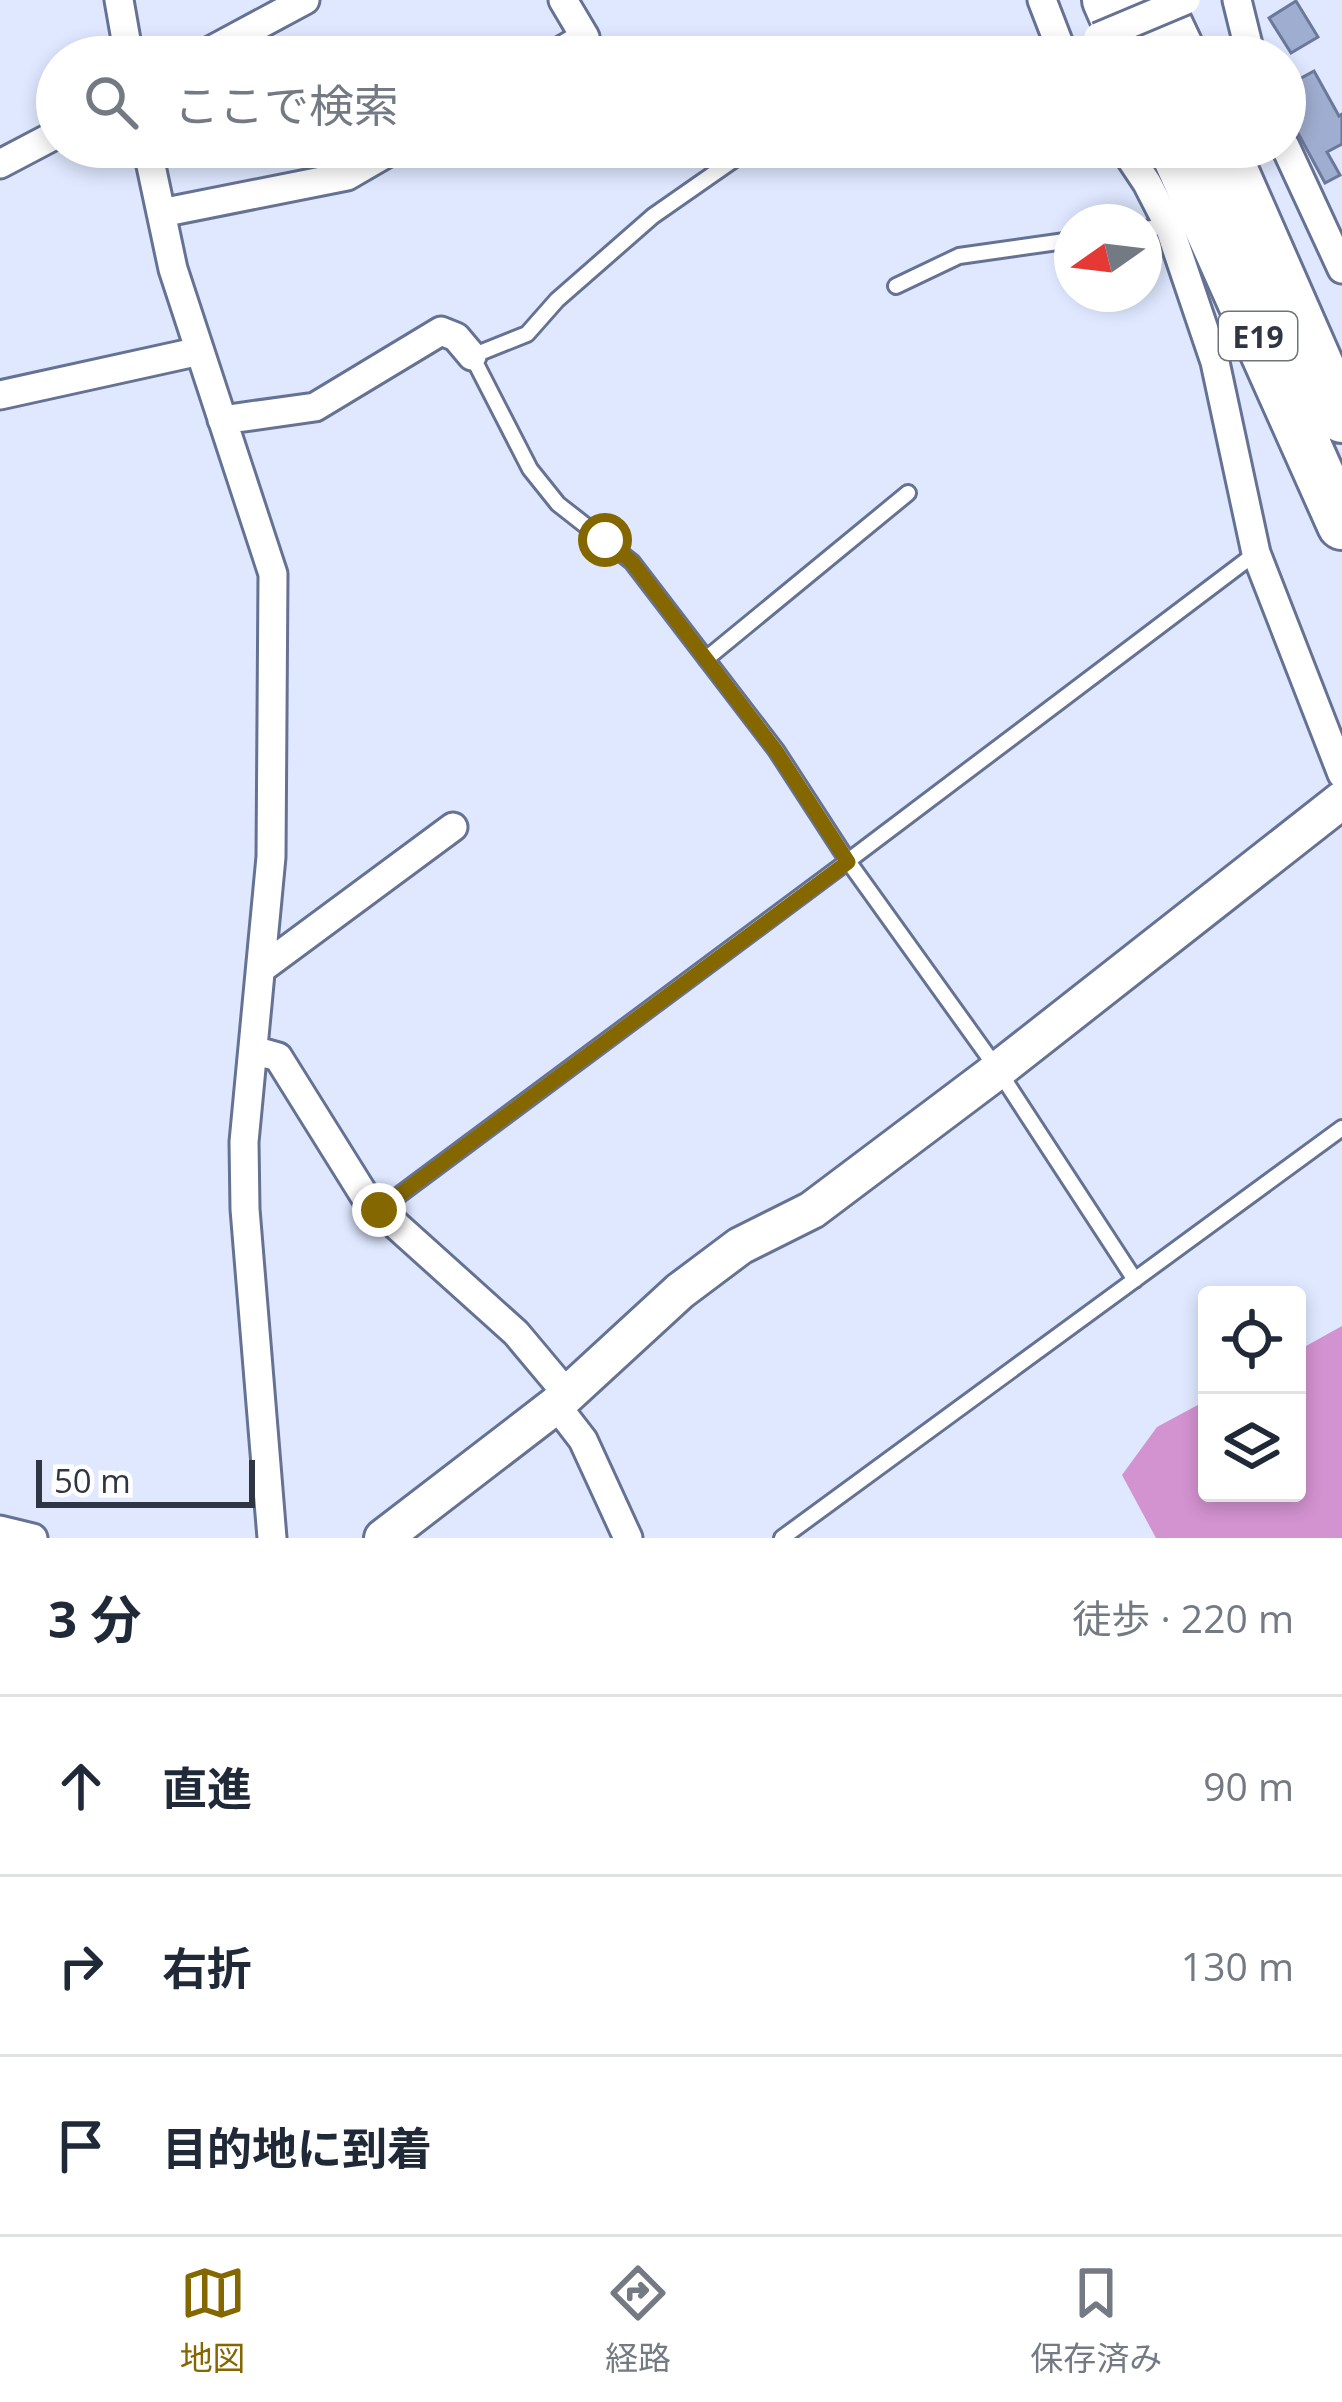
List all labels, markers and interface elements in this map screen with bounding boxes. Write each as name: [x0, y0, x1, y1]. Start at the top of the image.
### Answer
search box: [36, 36, 1306, 168]
icon: search: [78, 69, 144, 135]
text: ここで検索: [174, 74, 399, 135]
north arrow: [1054, 204, 1162, 312]
road number: E19: [1219, 312, 1297, 360]
route start: [578, 513, 632, 567]
route end: [352, 1183, 406, 1237]
map controls: [1198, 1286, 1306, 1502]
button: locate: [1198, 1286, 1306, 1394]
button: layers: [1198, 1394, 1306, 1502]
scale bar: [36, 1454, 255, 1507]
text: 50 m: [54, 1458, 131, 1503]
text: 3 分: [48, 1583, 141, 1653]
text: 徒歩 · 220 m: [1072, 1591, 1294, 1644]
icon: ahead: [48, 1753, 114, 1819]
text: 直進: [162, 1757, 252, 1818]
text: 90 m: [1203, 1759, 1294, 1812]
icon: right: [48, 1933, 114, 1999]
text: 右折: [162, 1937, 252, 1998]
text: 130 m: [1181, 1939, 1294, 1992]
icon: arrive: [48, 2113, 114, 2179]
text: 目的地に到着: [162, 2117, 432, 2178]
tab: 地図: [180, 2260, 246, 2380]
tab: 経路: [605, 2260, 671, 2380]
tab: 保存済み: [1030, 2260, 1162, 2380]

